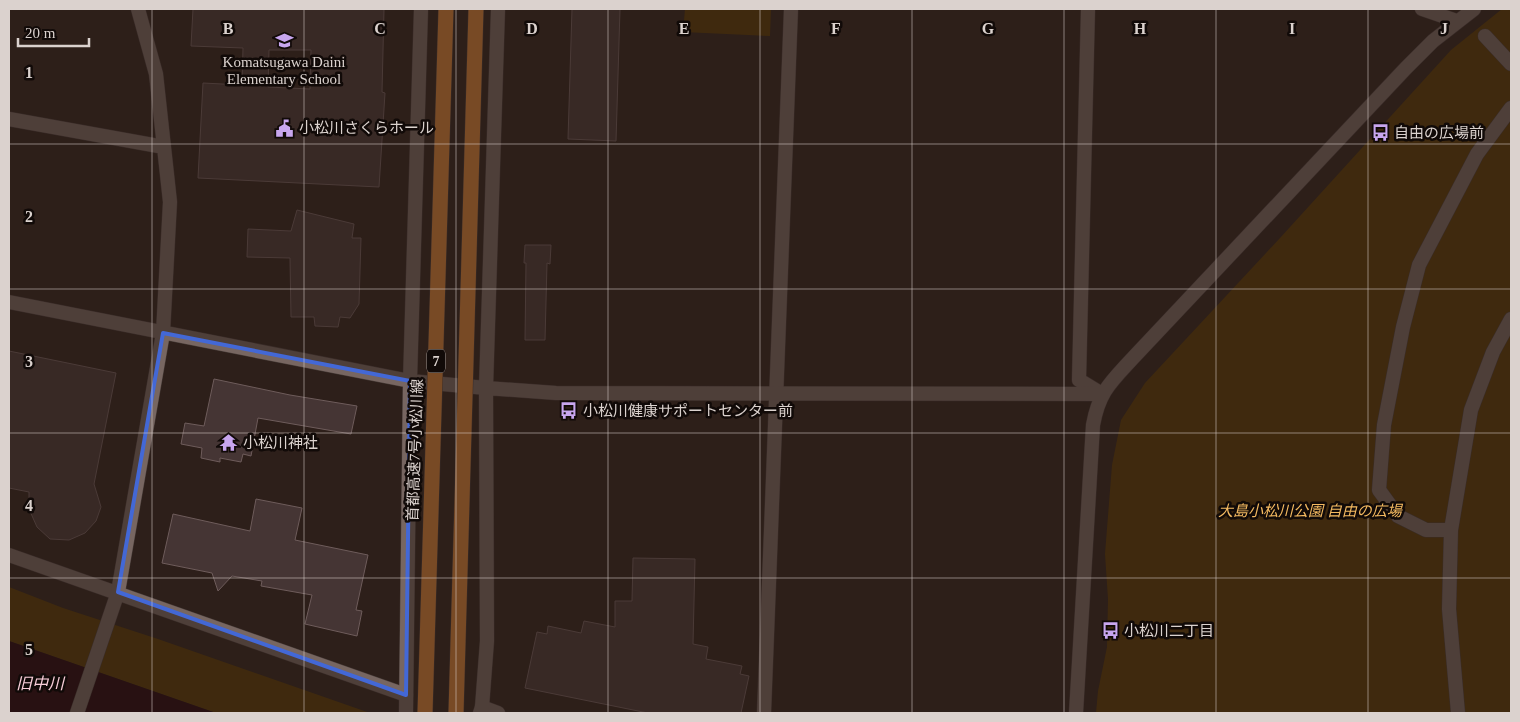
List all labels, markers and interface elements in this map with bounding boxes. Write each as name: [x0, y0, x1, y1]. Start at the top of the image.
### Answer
scale bar: [18, 15, 89, 47]
text: B: [223, 20, 234, 37]
text: C: [374, 20, 386, 37]
text: D: [526, 20, 538, 37]
text: E: [679, 20, 689, 37]
text: F: [831, 20, 841, 37]
text: G: [982, 20, 995, 37]
text: H: [1134, 20, 1147, 37]
text: I: [1289, 20, 1295, 37]
text: J: [1440, 20, 1448, 37]
text: 20 m: [25, 25, 56, 41]
school or university icon: Komatsugawa Daini Elementary School: [274, 31, 294, 51]
place label: Komatsugawa Daini Elementary School: [223, 54, 345, 87]
text: 1: [25, 64, 33, 81]
public building icon: 小松川さくらホール: [275, 118, 295, 138]
place label: 小松川さくらホール: [299, 120, 434, 136]
bus stop icon: 自由の広場前: [1370, 123, 1390, 143]
place label: 自由の広場前: [1394, 125, 1484, 141]
text: 2: [25, 208, 33, 225]
road number: 7: [427, 350, 445, 372]
text: 3: [25, 353, 33, 370]
street label: 首都高速7号小松川線: [405, 379, 425, 521]
bus stop icon: 小松川健康サポートセンター前: [559, 401, 579, 421]
place label: 小松川健康サポートセンター前: [583, 403, 793, 419]
temple icon: 小松川神社: [219, 433, 239, 453]
place label: 小松川神社: [243, 435, 318, 451]
text: 4: [25, 497, 33, 514]
park label: 大島小松川公園 自由の広場: [1218, 503, 1404, 519]
bus stop icon: 小松川二丁目: [1100, 621, 1120, 641]
place label: 小松川二丁目: [1124, 623, 1214, 639]
text: 5: [25, 641, 33, 658]
water label: 旧中川: [16, 675, 66, 692]

